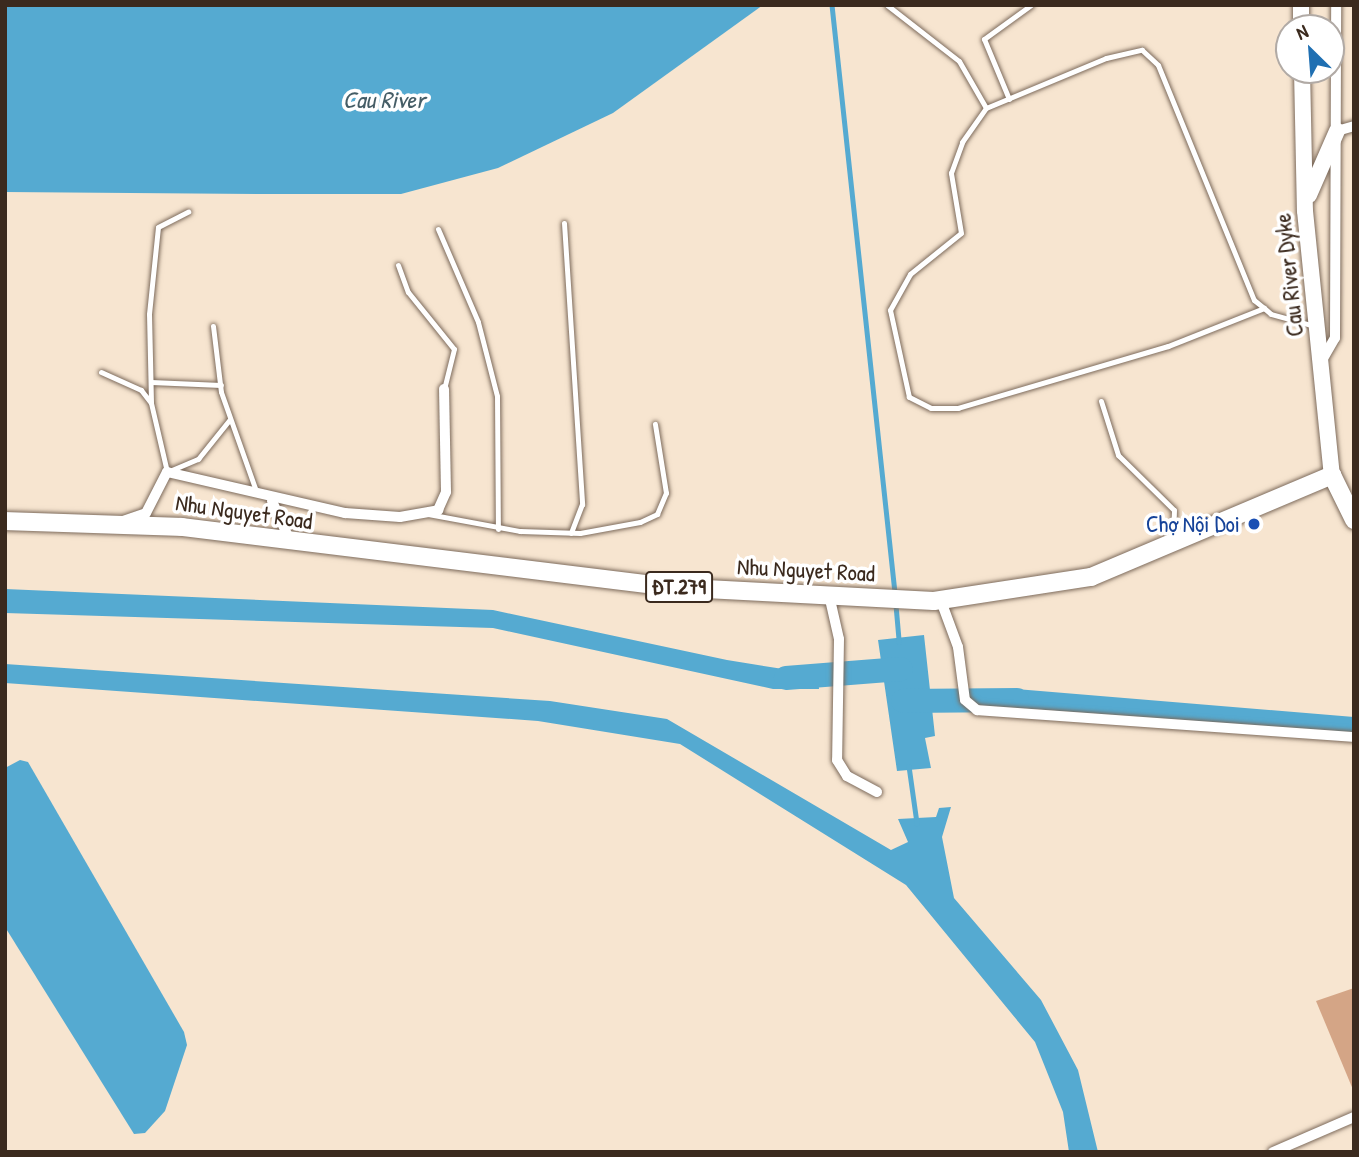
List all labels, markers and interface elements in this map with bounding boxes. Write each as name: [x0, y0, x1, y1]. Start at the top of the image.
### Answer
north arrow: [1275, 14, 1345, 84]
text: N: [1292, 18, 1312, 46]
water label: Cau River: [343, 86, 425, 114]
street label: Cau River Dyke: [1269, 212, 1309, 338]
street label: Nhu Nguyet Road: [174, 489, 314, 535]
place label: Chợ Nội Doi: [1146, 510, 1240, 538]
marker: Chợ Nội Doi: [1246, 516, 1262, 532]
street label: Nhu Nguyet Road: [736, 553, 876, 587]
road number: ĐT.279: [644, 570, 714, 604]

